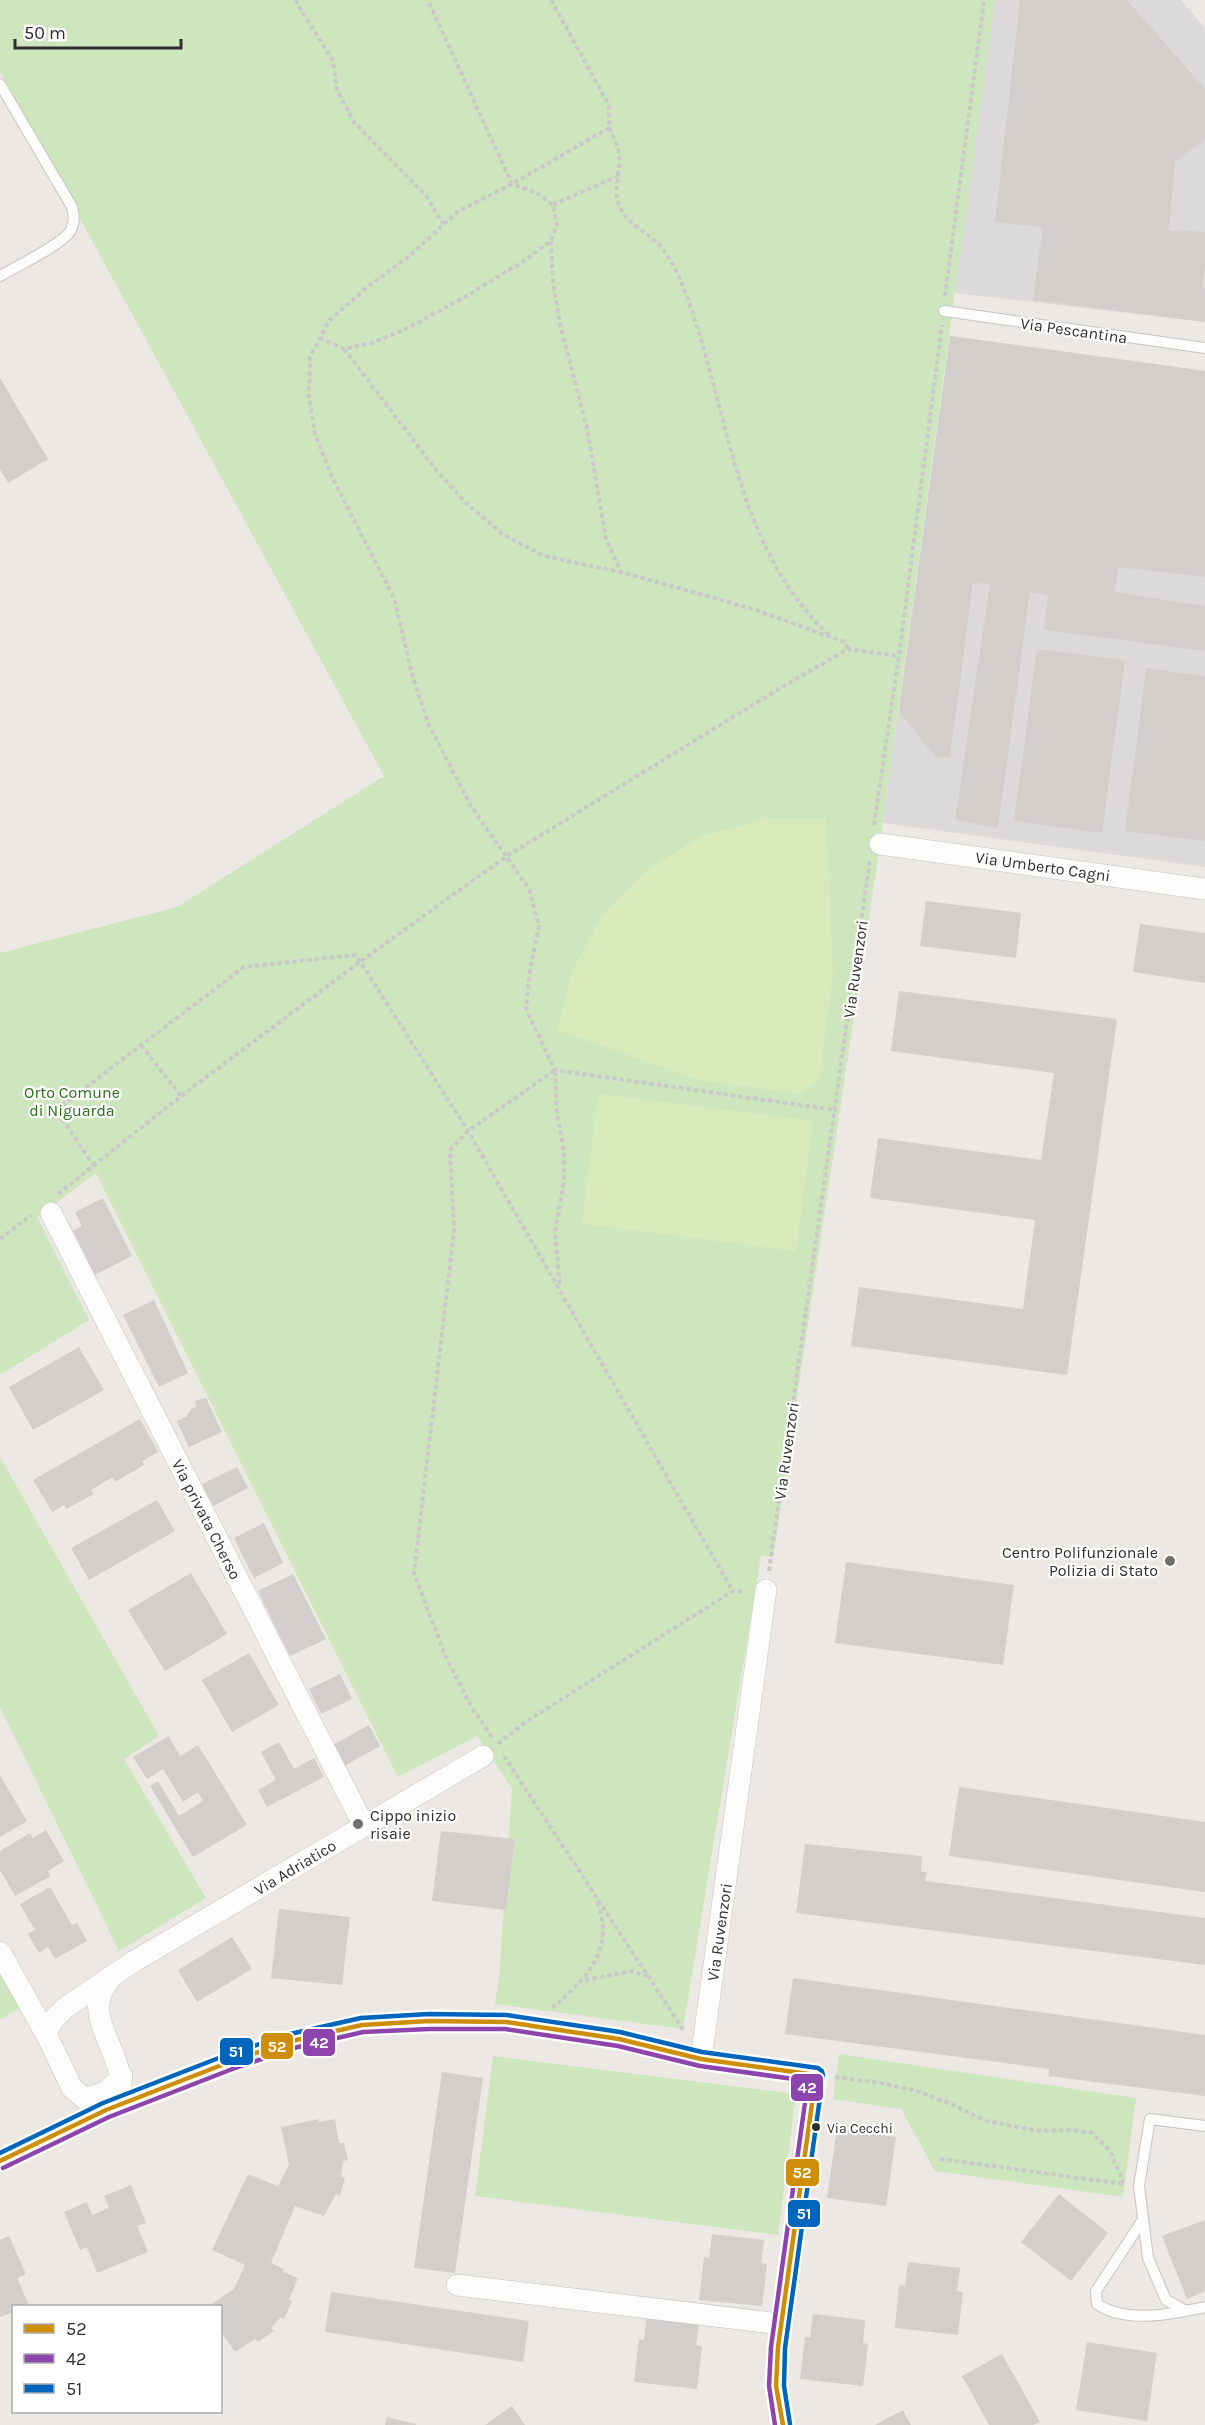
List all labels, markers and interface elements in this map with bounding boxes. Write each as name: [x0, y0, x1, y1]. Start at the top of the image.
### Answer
scale bar: [15, 12, 182, 50]
text: 50 m: [24, 22, 66, 44]
street label: Via Pescantina: [1019, 314, 1129, 347]
street label: Via Umberto Cagni: [974, 848, 1112, 885]
street label: Via Ruvenzori: [839, 919, 872, 1019]
park label: Orto Comune di Niguarda: [24, 1083, 120, 1120]
street label: Via Ruvenzori: [770, 1401, 803, 1501]
street label: Via privata Cherso: [168, 1456, 245, 1583]
place label: Centro Polifunzionale Polizia di Stato: [1002, 1543, 1158, 1580]
marker: Centro Polifunzionale Polizia di Stato: [1163, 1554, 1177, 1568]
place label: Cippo inizio risaie: [370, 1806, 456, 1843]
marker: Cippo inizio risaie: [351, 1817, 365, 1831]
street label: Via Adriatico: [251, 1836, 340, 1899]
street label: Via Ruvenzori: [703, 1882, 736, 1982]
line badge: 42: [302, 2028, 336, 2057]
line badge: 52: [260, 2032, 294, 2060]
text: 42: [309, 2033, 329, 2052]
line badge: 51: [219, 2037, 254, 2066]
text: 52: [268, 2037, 287, 2056]
text: 51: [228, 2042, 244, 2061]
line badge: 42: [790, 2073, 824, 2102]
text: 42: [797, 2078, 817, 2097]
place label: Via Cecchi: [827, 2120, 893, 2137]
marker: Via Cecchi: [810, 2121, 822, 2133]
line badge: 52: [785, 2158, 820, 2187]
text: 52: [793, 2163, 812, 2182]
line badge: 51: [787, 2199, 821, 2228]
text: 51: [796, 2204, 812, 2223]
legend: [12, 2305, 222, 2413]
text: 52: [66, 2318, 87, 2340]
text: 42: [66, 2348, 86, 2370]
text: 51: [66, 2378, 82, 2400]

